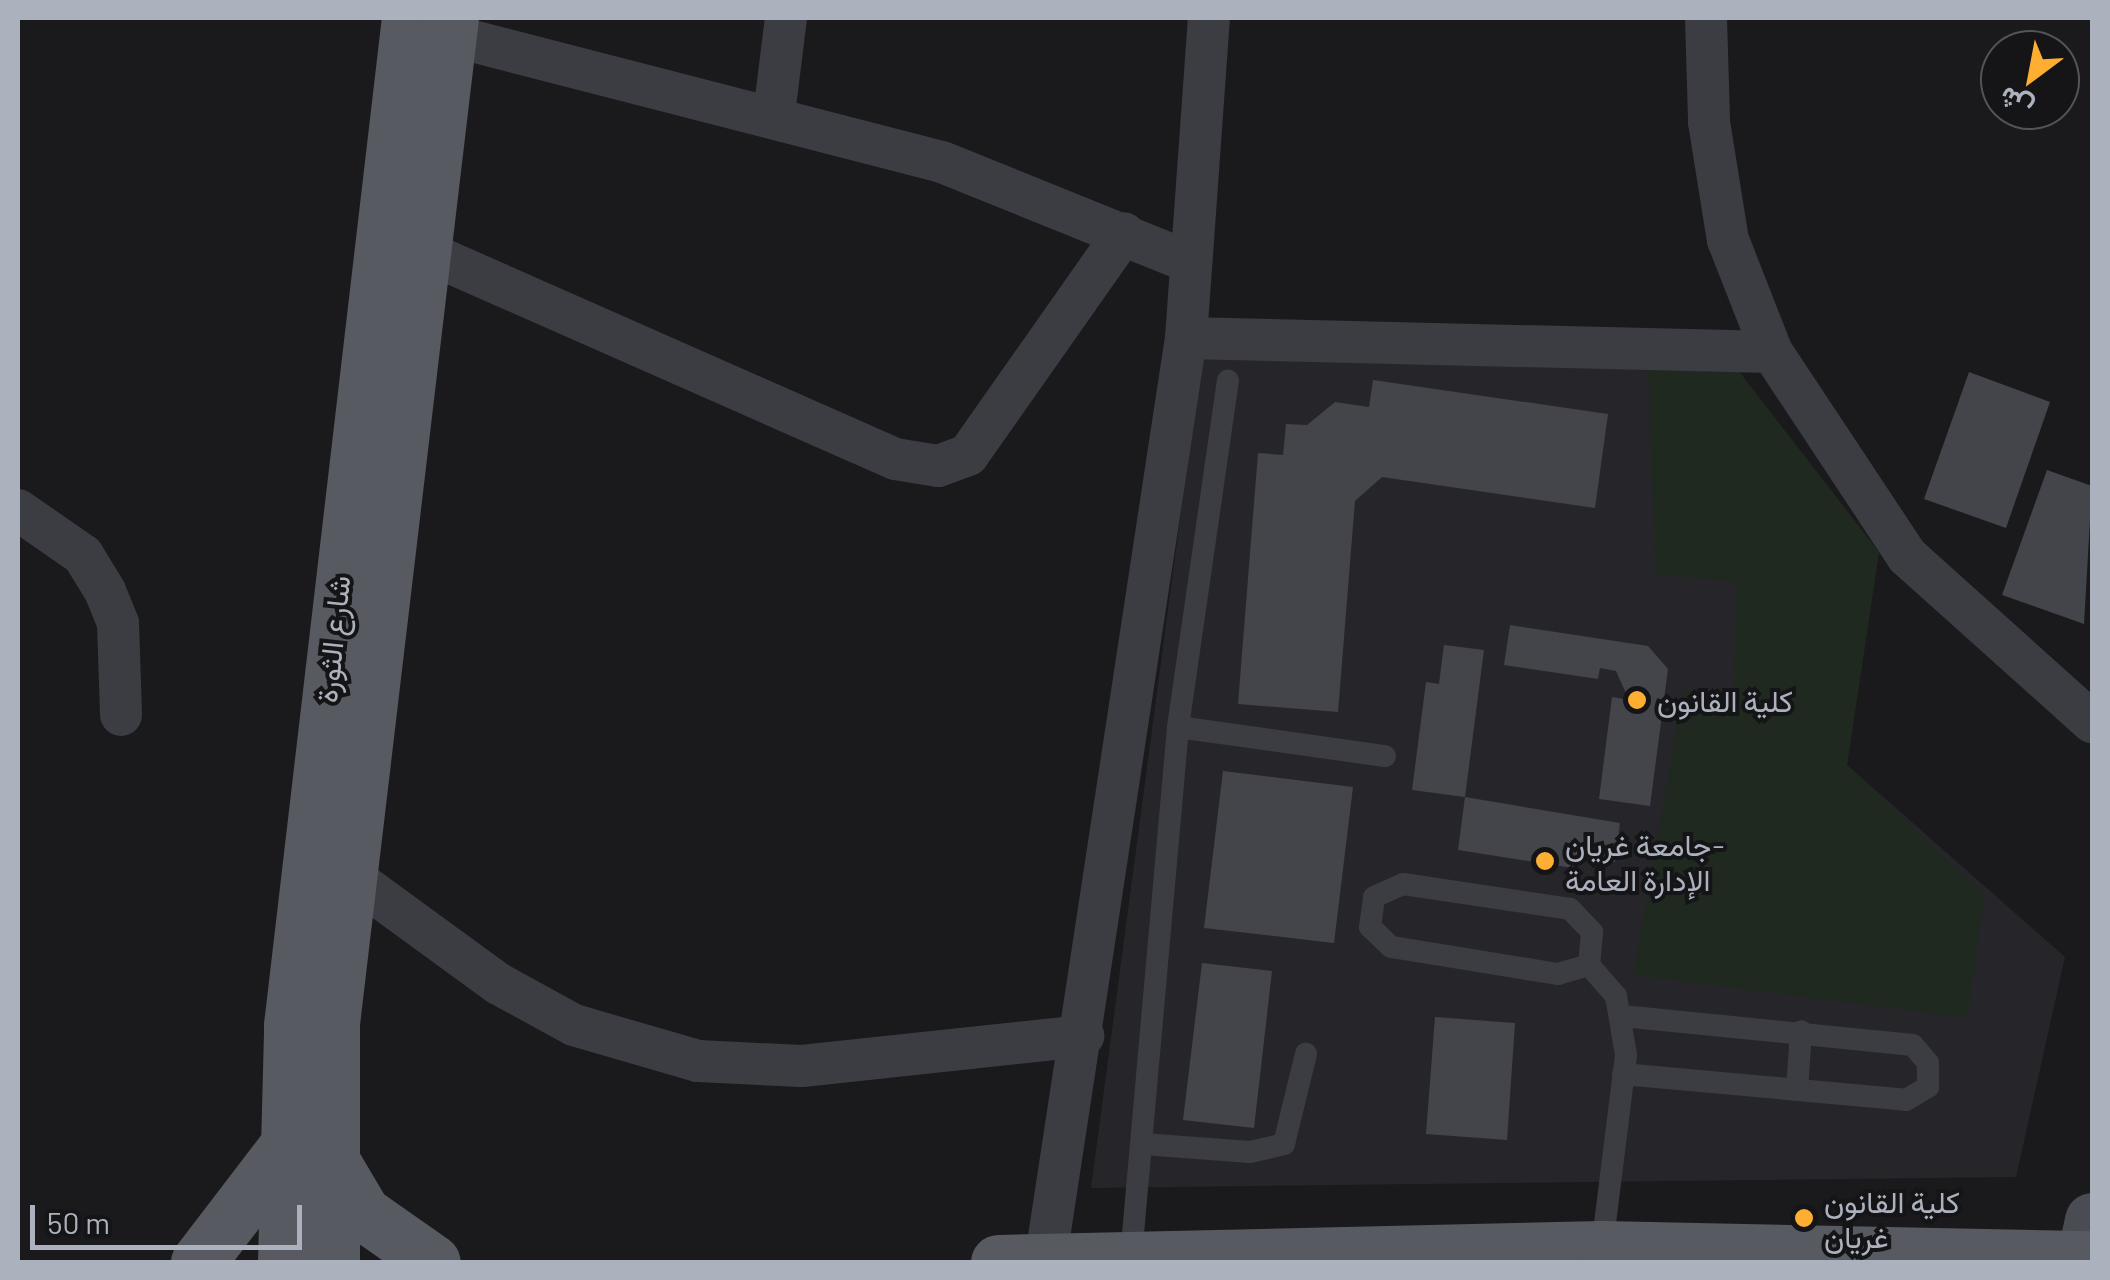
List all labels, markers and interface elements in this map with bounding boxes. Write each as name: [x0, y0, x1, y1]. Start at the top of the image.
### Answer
north arrow: [1980, 30, 2080, 130]
text: ش: [1992, 80, 2038, 127]
street label: شارع الثورة: [307, 574, 357, 704]
place label: كلية القانون: [1657, 682, 1793, 718]
marker: كلية القانون: [1626, 689, 1648, 711]
place label: جامعة غريان- الإدارة العامة: [1565, 826, 1724, 896]
marker: جامعة غريان- الإدارة العامة: [1534, 850, 1556, 872]
place label: كلية القانون غريان: [1824, 1183, 1960, 1254]
scale bar: [35, 1185, 308, 1247]
text: 50 m: [47, 1204, 110, 1240]
marker: كلية القانون غريان: [1793, 1207, 1815, 1229]

